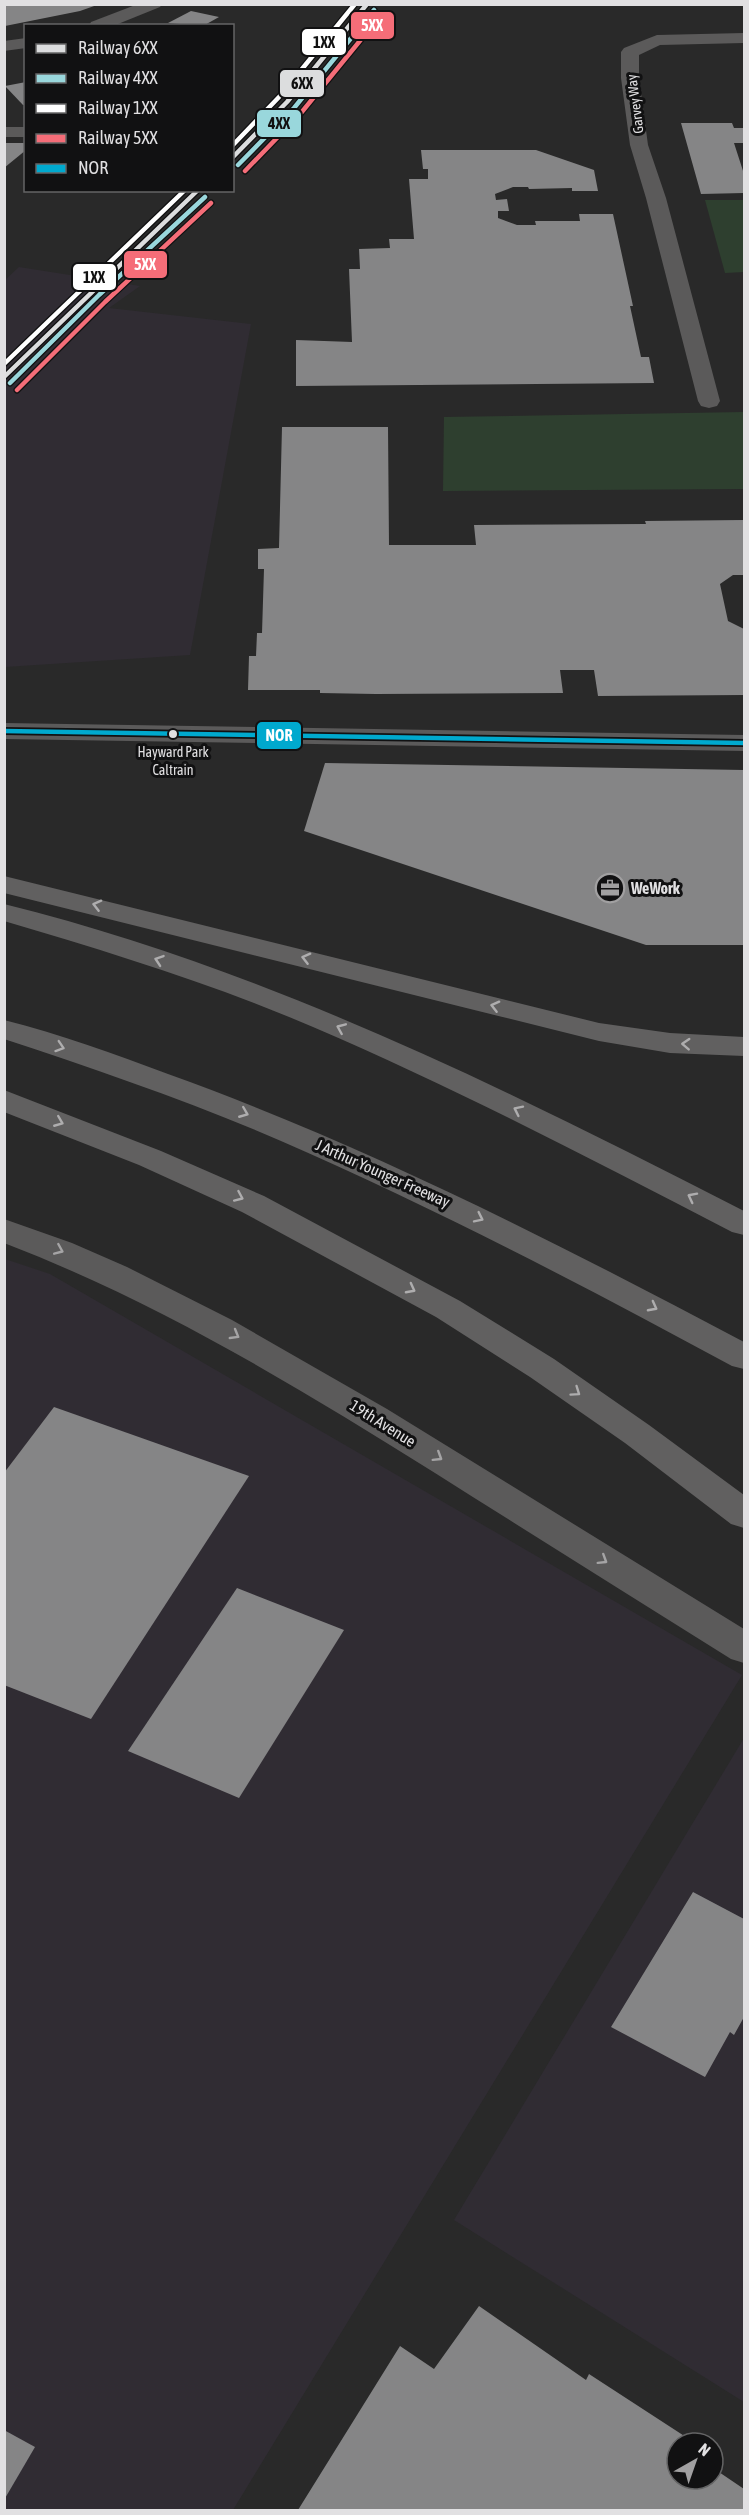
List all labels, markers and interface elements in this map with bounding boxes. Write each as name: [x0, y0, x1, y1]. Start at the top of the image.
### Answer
line badge: 5XX: [350, 11, 395, 40]
text: 5XX: [361, 16, 384, 34]
legend: [24, 24, 234, 192]
line badge: 1XX: [301, 28, 347, 56]
text: 1XX: [313, 33, 336, 51]
text: Railway 6XX: [78, 37, 158, 58]
text: Railway 4XX: [78, 67, 158, 88]
line badge: 6XX: [279, 69, 325, 98]
street label: Garvey Way: [623, 73, 647, 135]
text: 6XX: [291, 74, 314, 92]
text: Railway 1XX: [78, 97, 158, 118]
line badge: 4XX: [256, 109, 302, 138]
text: 4XX: [267, 114, 291, 132]
text: Railway 5XX: [78, 127, 158, 148]
text: NOR: [78, 157, 108, 178]
line badge: 5XX: [123, 250, 168, 279]
text: 5XX: [134, 255, 157, 273]
line badge: 1XX: [72, 263, 117, 291]
text: 1XX: [83, 268, 106, 286]
line badge: NOR: [256, 721, 302, 750]
text: NOR: [266, 726, 292, 744]
marker: Hayward Park Caltrain: [167, 728, 179, 740]
place label: Hayward Park Caltrain: [137, 744, 209, 778]
office icon: WeWork: [594, 872, 626, 904]
place label: WeWork: [630, 879, 681, 897]
one-way arrow: [92, 900, 102, 913]
one-way arrow: [301, 953, 312, 965]
one-way arrow: [154, 954, 164, 967]
one-way arrow: [490, 1001, 501, 1013]
one-way arrow: [336, 1023, 347, 1035]
one-way arrow: [682, 1038, 691, 1051]
one-way arrow: [54, 1040, 65, 1052]
one-way arrow: [514, 1105, 525, 1117]
one-way arrow: [238, 1106, 249, 1118]
one-way arrow: [53, 1115, 64, 1127]
street label: J Arthur Younger Freeway: [313, 1135, 453, 1212]
one-way arrow: [232, 1190, 243, 1202]
one-way arrow: [688, 1193, 699, 1204]
one-way arrow: [473, 1210, 484, 1222]
one-way arrow: [53, 1243, 64, 1255]
one-way arrow: [405, 1282, 415, 1293]
one-way arrow: [646, 1300, 657, 1311]
one-way arrow: [229, 1327, 239, 1339]
one-way arrow: [570, 1385, 581, 1396]
street label: 19th Avenue: [347, 1396, 419, 1450]
one-way arrow: [431, 1450, 442, 1461]
one-way arrow: [597, 1553, 607, 1565]
north arrow: [665, 2431, 725, 2491]
text: N: [695, 2440, 714, 2459]

